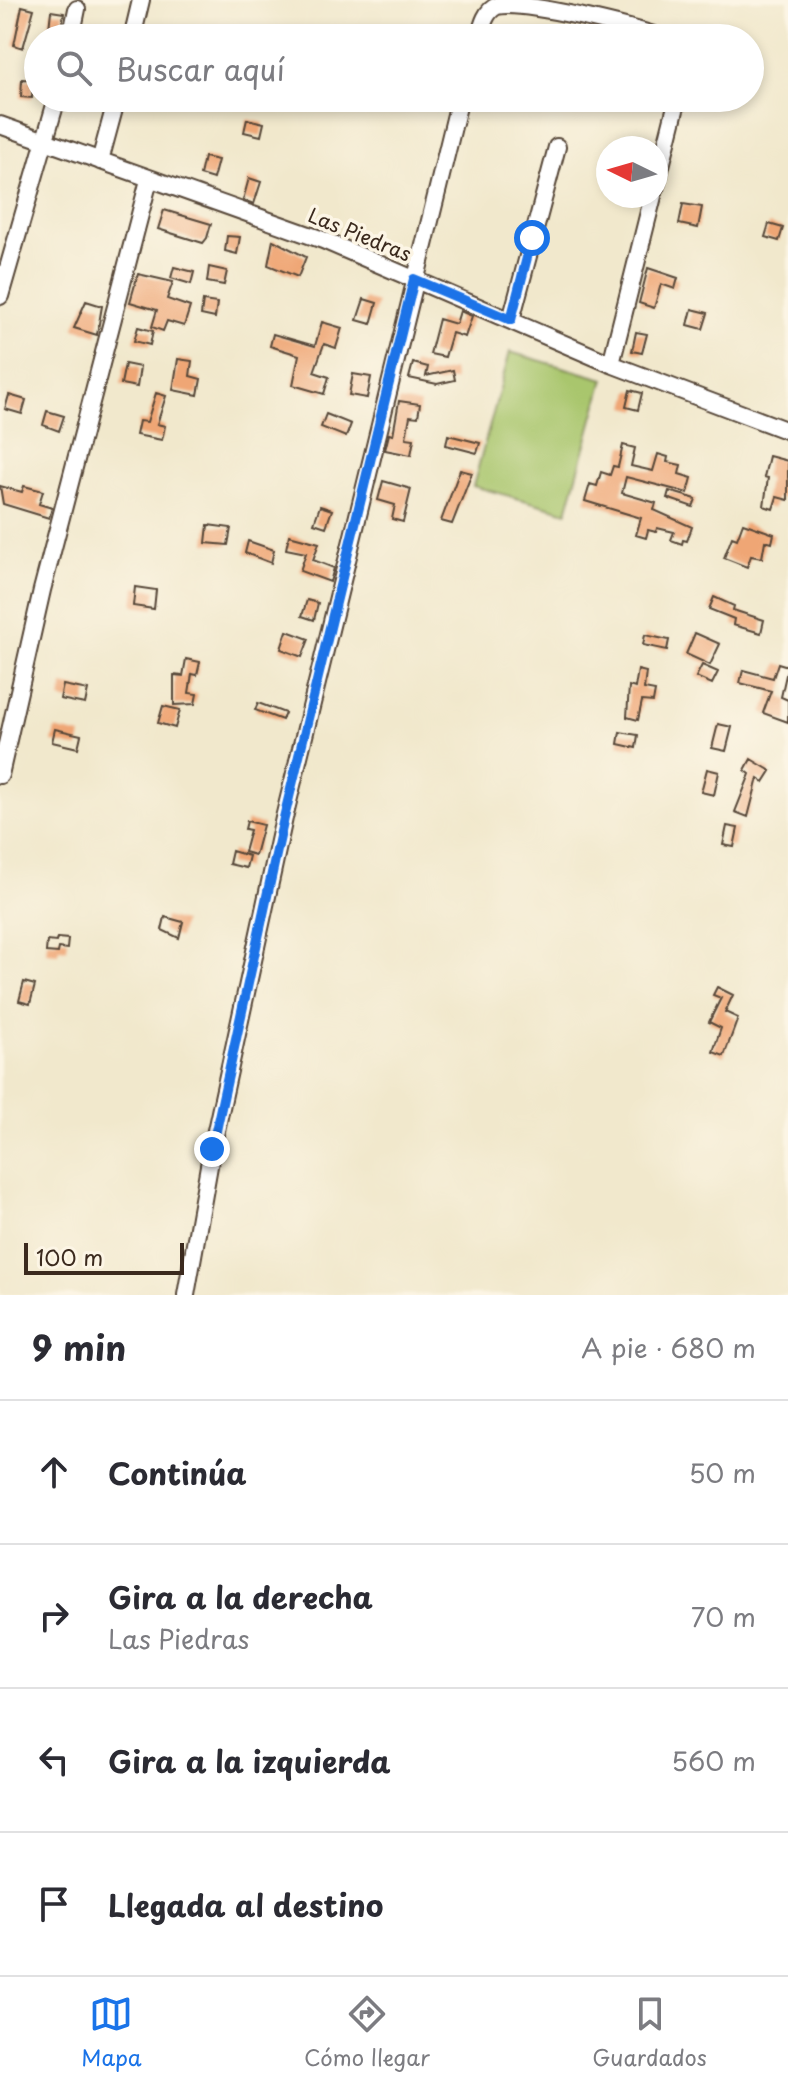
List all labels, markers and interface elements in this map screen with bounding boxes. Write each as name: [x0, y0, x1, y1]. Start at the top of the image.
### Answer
search box: [24, 24, 764, 112]
icon: search: [52, 46, 96, 90]
text: Buscar aquí: [116, 46, 285, 91]
north arrow: [596, 136, 668, 208]
street label: Las Piedras: [304, 200, 416, 268]
route start: [514, 220, 550, 256]
route end: [194, 1131, 230, 1167]
scale bar: [24, 1239, 184, 1275]
text: 100 m: [36, 1240, 103, 1273]
text: 9 min: [32, 1321, 126, 1373]
text: A pie · 680 m: [581, 1328, 756, 1367]
icon: ahead: [32, 1450, 76, 1494]
text: Continúa: [108, 1450, 247, 1495]
text: 50 m: [689, 1453, 756, 1492]
text: Gira a la derecha: [108, 1574, 373, 1619]
icon: right: [32, 1594, 76, 1638]
text: 70 m: [691, 1597, 756, 1636]
text: Las Piedras: [108, 1619, 249, 1658]
icon: left: [32, 1738, 76, 1782]
text: Gira a la izquierda: [108, 1738, 391, 1783]
text: 560 m: [671, 1741, 756, 1780]
icon: arrive: [32, 1882, 76, 1926]
text: Llegada al destino: [108, 1882, 383, 1927]
tab: Mapa: [81, 1992, 142, 2073]
tab: Cómo llegar: [304, 1992, 430, 2073]
tab: Guardados: [592, 1992, 707, 2073]

